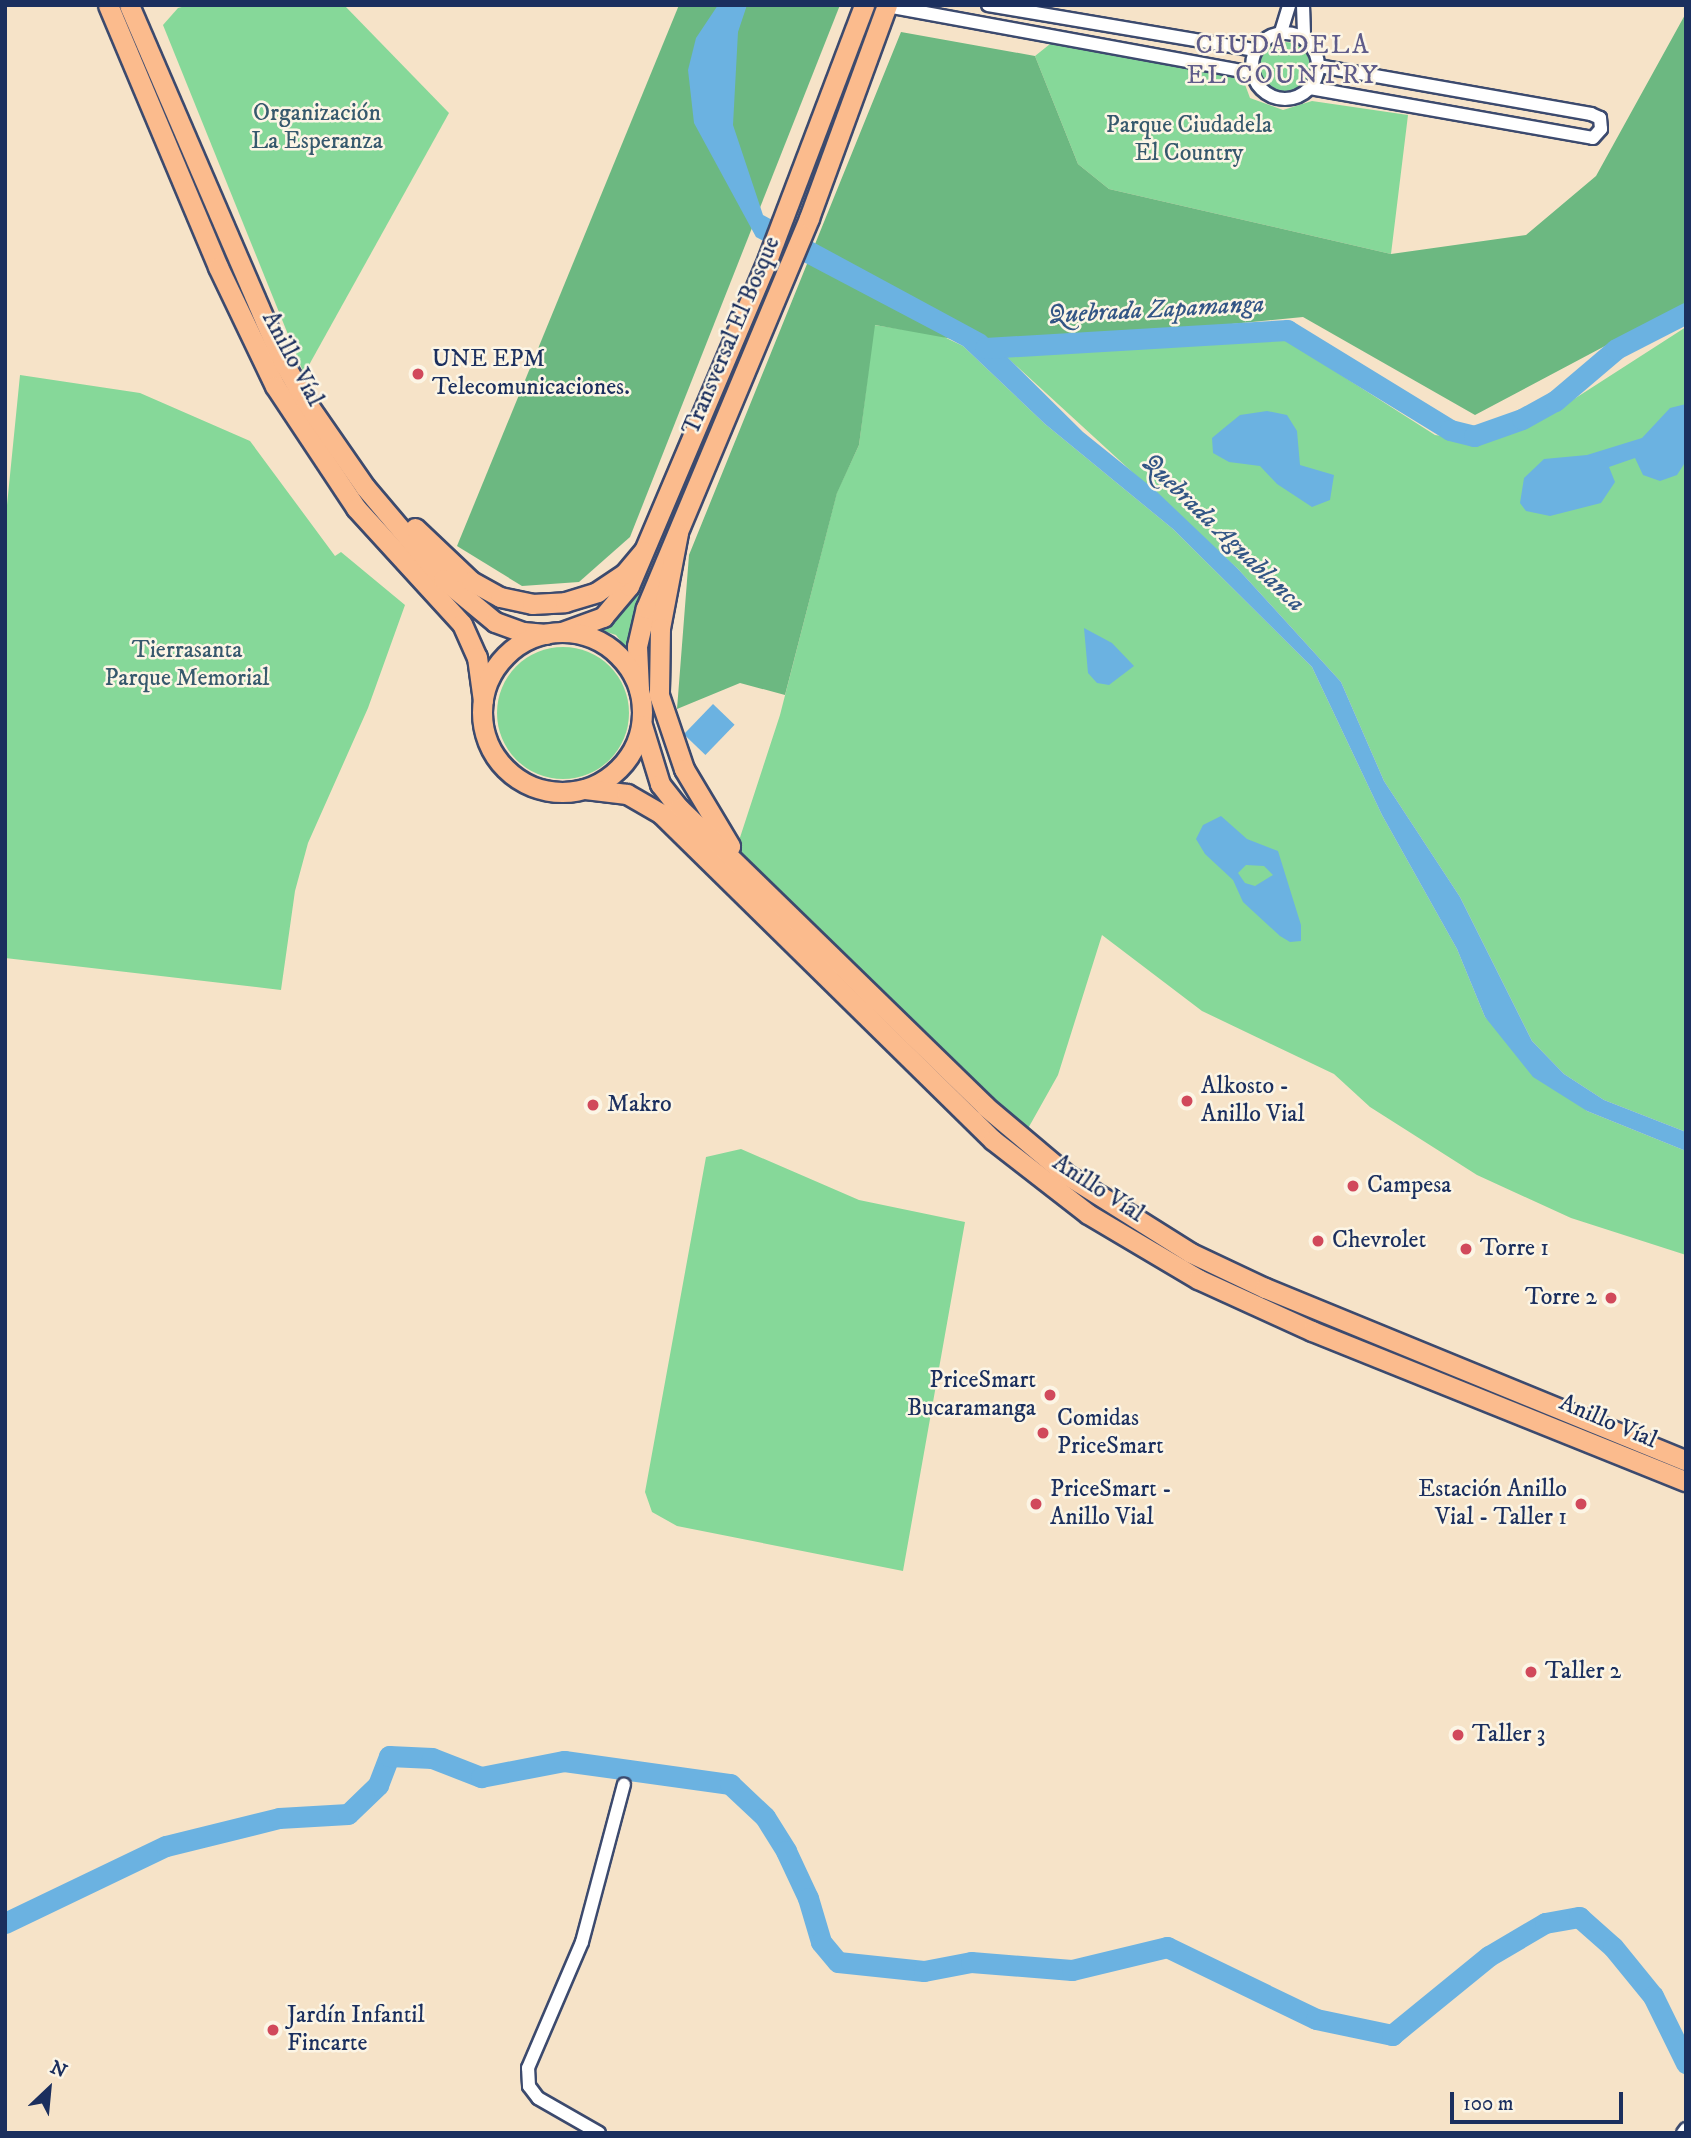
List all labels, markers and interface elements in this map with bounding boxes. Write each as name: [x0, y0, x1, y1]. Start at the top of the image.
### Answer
district label: CIUDADELA EL COUNTRY: [1188, 30, 1378, 92]
park label: Organización La Esperanza: [251, 100, 383, 156]
park label: Parque Ciudadela El Country: [1106, 112, 1272, 168]
street label: Transversal El Bosque: [677, 232, 787, 440]
water label: Quebrada Zapamanga: [1047, 289, 1265, 331]
street label: Anillo Víal: [255, 307, 329, 411]
place label: UNE EPM Telecomunicaciones.: [432, 346, 630, 402]
marker: UNE EPM Telecomunicaciones.: [410, 366, 426, 382]
water label: Quebrada Aguablanca: [1135, 447, 1311, 619]
park label: Tierrasanta Parque Memorial: [104, 637, 270, 693]
place label: Alkosto - Anillo Vial: [1201, 1073, 1305, 1129]
place label: Makro: [607, 1091, 672, 1119]
marker: Alkosto - Anillo Vial: [1179, 1093, 1195, 1109]
marker: Makro: [585, 1097, 601, 1113]
street label: Anillo Víal: [1047, 1149, 1149, 1229]
place label: Campesa: [1367, 1172, 1451, 1200]
marker: Campesa: [1345, 1178, 1361, 1194]
place label: Chevrolet: [1332, 1227, 1426, 1255]
marker: Chevrolet: [1310, 1233, 1326, 1249]
place label: Torre 1: [1480, 1235, 1549, 1263]
marker: Torre 1: [1458, 1241, 1474, 1257]
place label: Torre 2: [1525, 1284, 1597, 1312]
marker: Torre 2: [1603, 1290, 1619, 1306]
place label: PriceSmart Bucaramanga: [907, 1367, 1036, 1423]
marker: PriceSmart Bucaramanga: [1042, 1387, 1058, 1403]
street label: Anillo Víal: [1555, 1389, 1661, 1455]
place label: Comidas PriceSmart: [1057, 1405, 1164, 1461]
marker: Comidas PriceSmart: [1035, 1425, 1051, 1441]
place label: PriceSmart - Anillo Vial: [1050, 1476, 1172, 1532]
place label: Estación Anillo Vial - Taller 1: [1418, 1476, 1567, 1532]
marker: PriceSmart - Anillo Vial: [1028, 1496, 1044, 1512]
marker: Estación Anillo Vial - Taller 1: [1573, 1496, 1589, 1512]
place label: Taller 2: [1545, 1658, 1621, 1686]
marker: Taller 2: [1523, 1664, 1539, 1680]
place label: Taller 3: [1472, 1721, 1546, 1749]
marker: Taller 3: [1450, 1727, 1466, 1743]
place label: Jardín Infantil Fincarte: [287, 2002, 425, 2058]
marker: Jardín Infantil Fincarte: [265, 2022, 281, 2038]
north arrow: [14, 2054, 84, 2124]
text: N: [46, 2056, 70, 2083]
scale bar: [1453, 2078, 1626, 2122]
text: 100 m: [1463, 2091, 1514, 2117]

